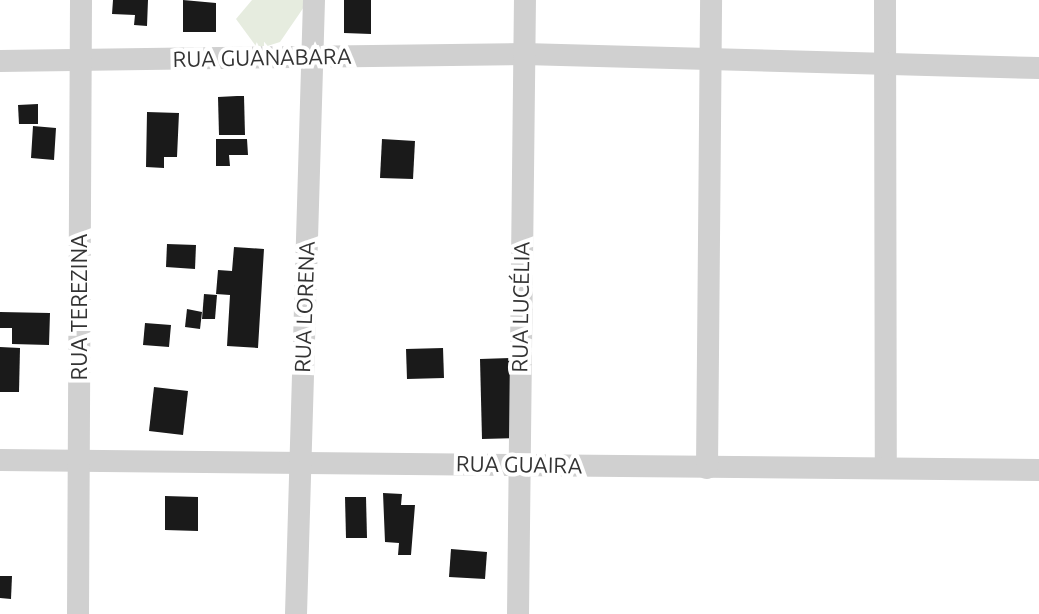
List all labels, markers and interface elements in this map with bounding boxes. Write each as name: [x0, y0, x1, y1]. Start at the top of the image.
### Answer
street label: RUA GUANABARA: [172, 42, 352, 72]
street label: RUA TEREZINA: [66, 234, 92, 380]
street label: RUA LORENA: [289, 241, 319, 373]
street label: RUA LUCÉLIA: [506, 241, 534, 373]
street label: RUA GUAIRA: [456, 450, 582, 478]

